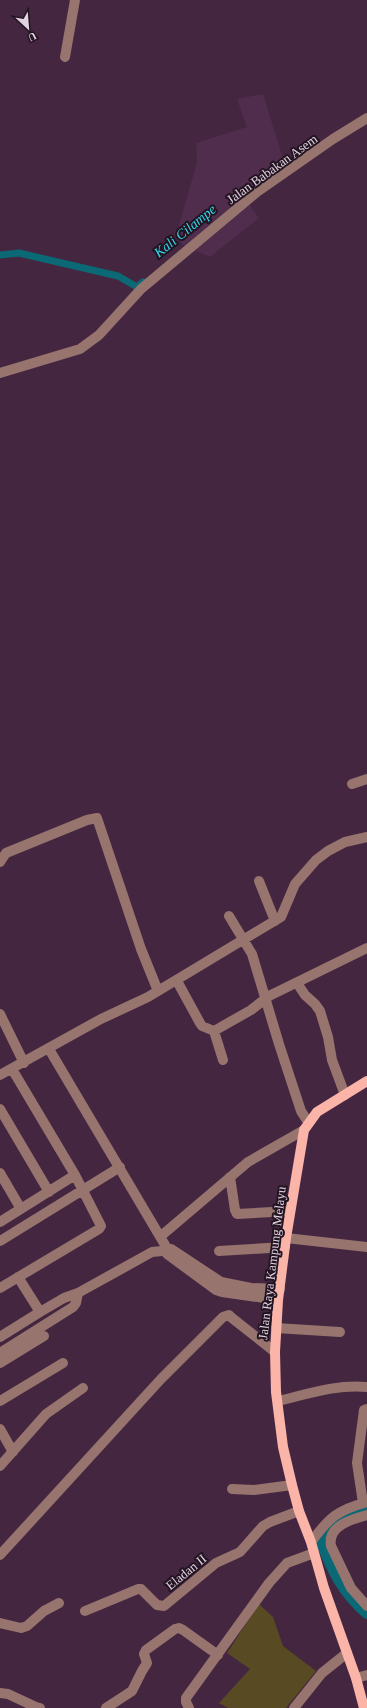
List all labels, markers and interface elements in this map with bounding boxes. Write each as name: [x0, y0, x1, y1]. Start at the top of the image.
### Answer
north arrow: [8, 8, 48, 48]
text: U: [26, 30, 39, 44]
street label: Jalan Babakan Asem: [224, 131, 320, 207]
water label: Kali Cilampe: [150, 202, 219, 261]
street label: Jalan Raya Kampung Melayu: [255, 1185, 289, 1340]
street label: Eladan II: [163, 1551, 209, 1593]

